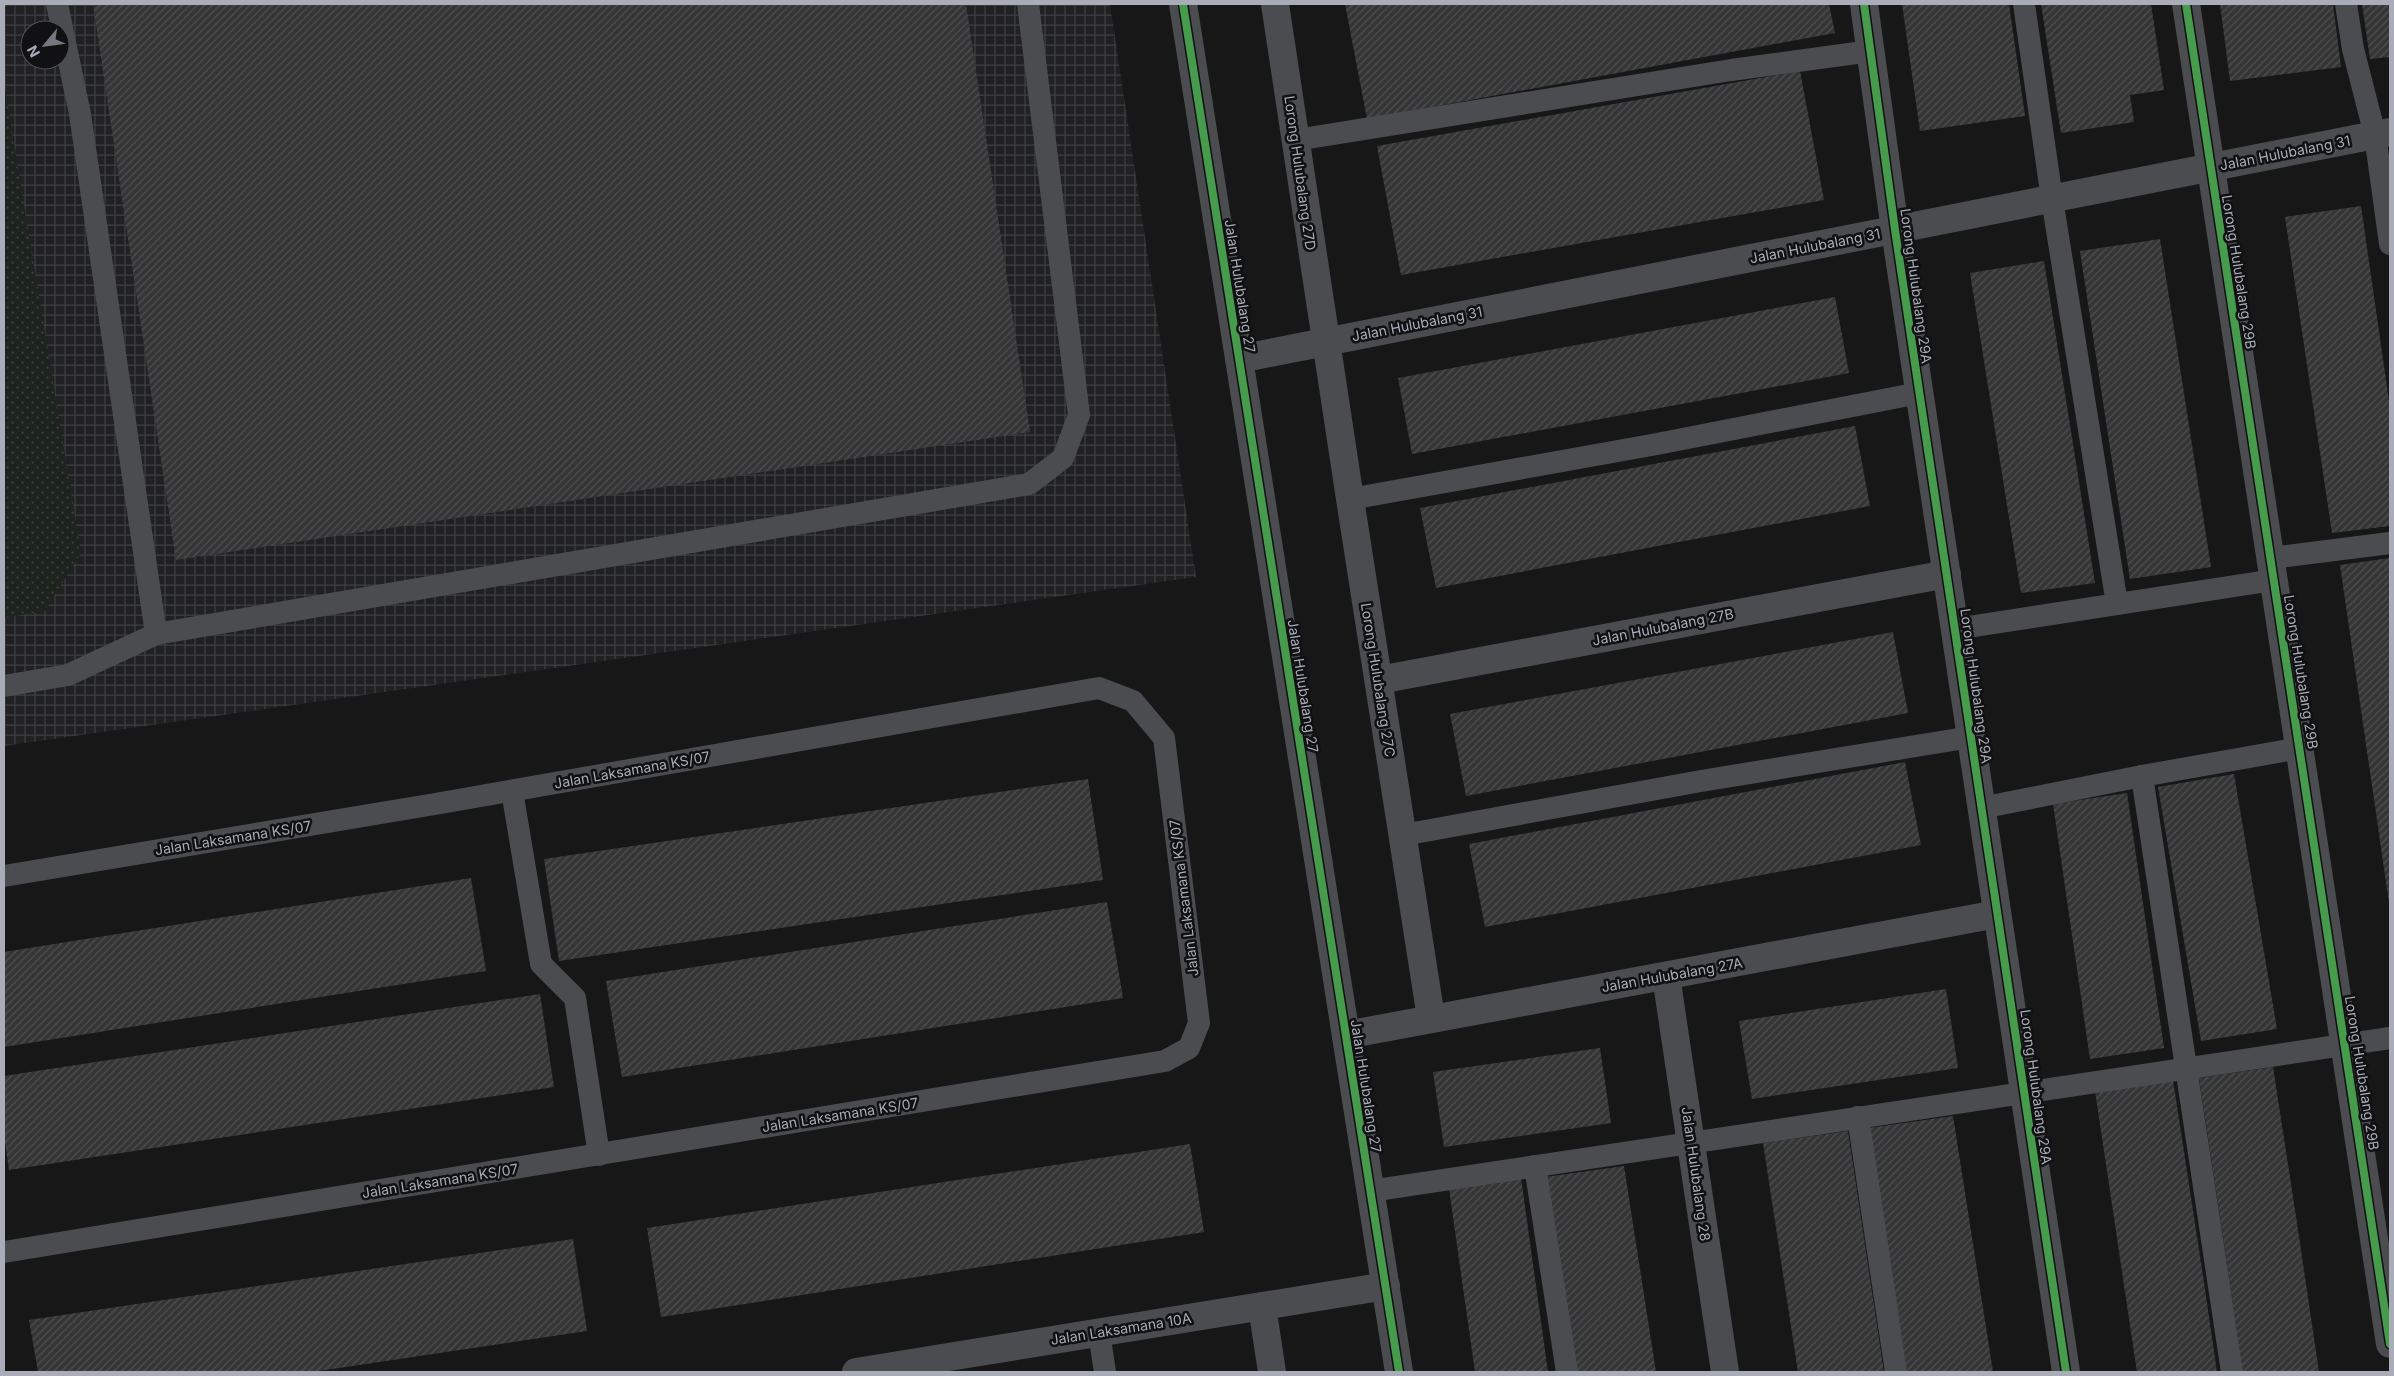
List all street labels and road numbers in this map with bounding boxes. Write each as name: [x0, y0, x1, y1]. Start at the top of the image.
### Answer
street label: Lorong Hulubalang 27D: [1281, 94, 1320, 251]
street label: Jalan Hulubalang 31: [2218, 132, 2352, 174]
street label: Lorong Hulubalang 29B: [2219, 194, 2260, 350]
street label: Lorong Hulubalang 29A: [1897, 207, 1936, 365]
street label: Jalan Hulubalang 27: [1222, 218, 1259, 354]
street label: Jalan Hulubalang 31: [1748, 225, 1882, 267]
street label: Jalan Hulubalang 31: [1350, 303, 1484, 345]
street label: Lorong Hulubalang 29B: [2281, 594, 2322, 750]
street label: Lorong Hulubalang 27C: [1358, 601, 1399, 758]
street label: Jalan Hulubalang 27B: [1591, 604, 1735, 649]
street label: Lorong Hulubalang 29A: [1957, 607, 1996, 765]
street label: Jalan Hulubalang 27: [1285, 618, 1322, 754]
street label: Jalan Laksamana KS/07: [553, 747, 711, 792]
street label: Jalan Laksamana KS/07: [154, 817, 312, 858]
street label: Jalan Laksamana KS/07: [1165, 819, 1202, 978]
street label: Jalan Hulubalang 27A: [1600, 954, 1744, 995]
street label: Lorong Hulubalang 29B: [2342, 995, 2383, 1151]
street label: Lorong Hulubalang 29A: [2017, 1008, 2056, 1166]
street label: Jalan Hulubalang 27: [1348, 1018, 1385, 1154]
street label: Jalan Laksamana KS/07: [761, 1094, 919, 1135]
street label: Jalan Hulubalang 28: [1679, 1106, 1714, 1242]
street label: Jalan Laksamana KS/07: [361, 1160, 519, 1201]
street label: Jalan Laksamana 10A: [1049, 1309, 1193, 1348]

